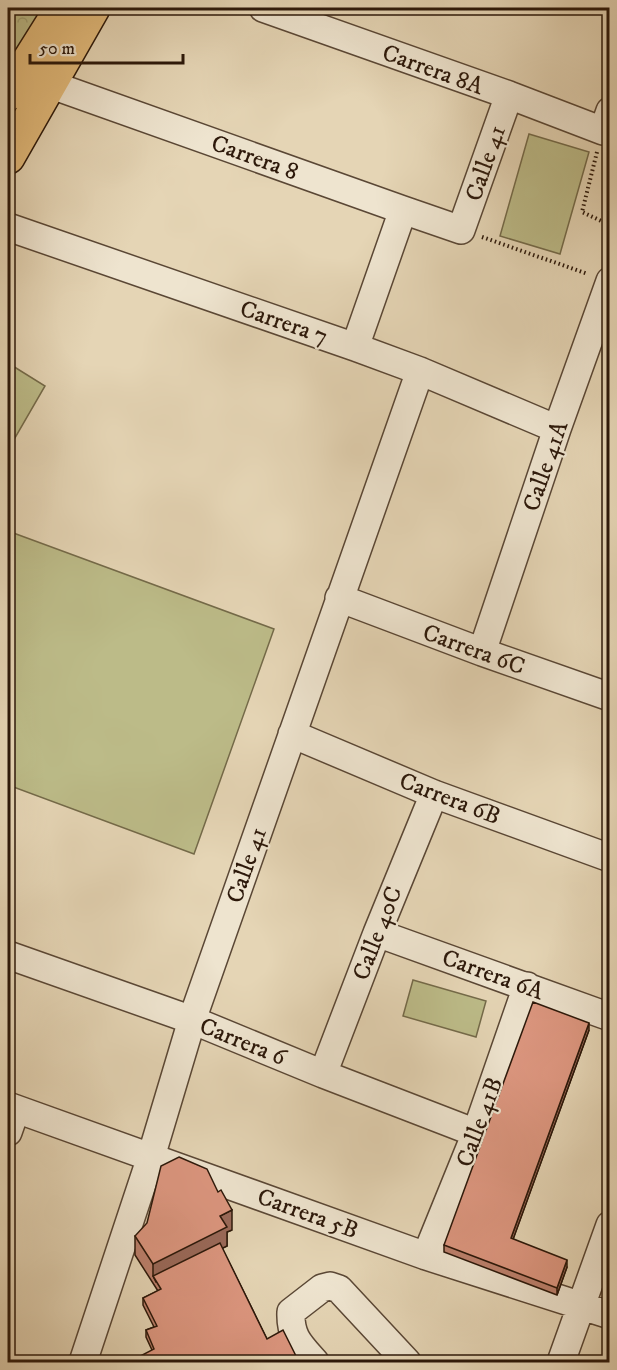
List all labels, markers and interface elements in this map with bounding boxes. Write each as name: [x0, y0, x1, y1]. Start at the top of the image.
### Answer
scale bar: [30, 27, 183, 65]
text: 50 m: [39, 38, 75, 60]
street label: Carrera 8A: [378, 38, 488, 102]
street label: Calle 41: [459, 121, 513, 205]
street label: Carrera 8: [207, 128, 302, 187]
street label: Carrera 7: [236, 294, 332, 352]
street label: Calle 41A: [517, 417, 576, 515]
street label: Carrera 6C: [418, 618, 529, 682]
street label: Carrera 6B: [395, 766, 504, 832]
street label: Calle 41: [220, 823, 274, 907]
street label: Calle 40C: [346, 882, 410, 985]
street label: Carrera 6A: [438, 943, 548, 1007]
street label: Carrera 6: [195, 1011, 292, 1073]
street label: Calle 41B: [450, 1073, 510, 1171]
street label: Carrera 5B: [253, 1182, 362, 1246]

